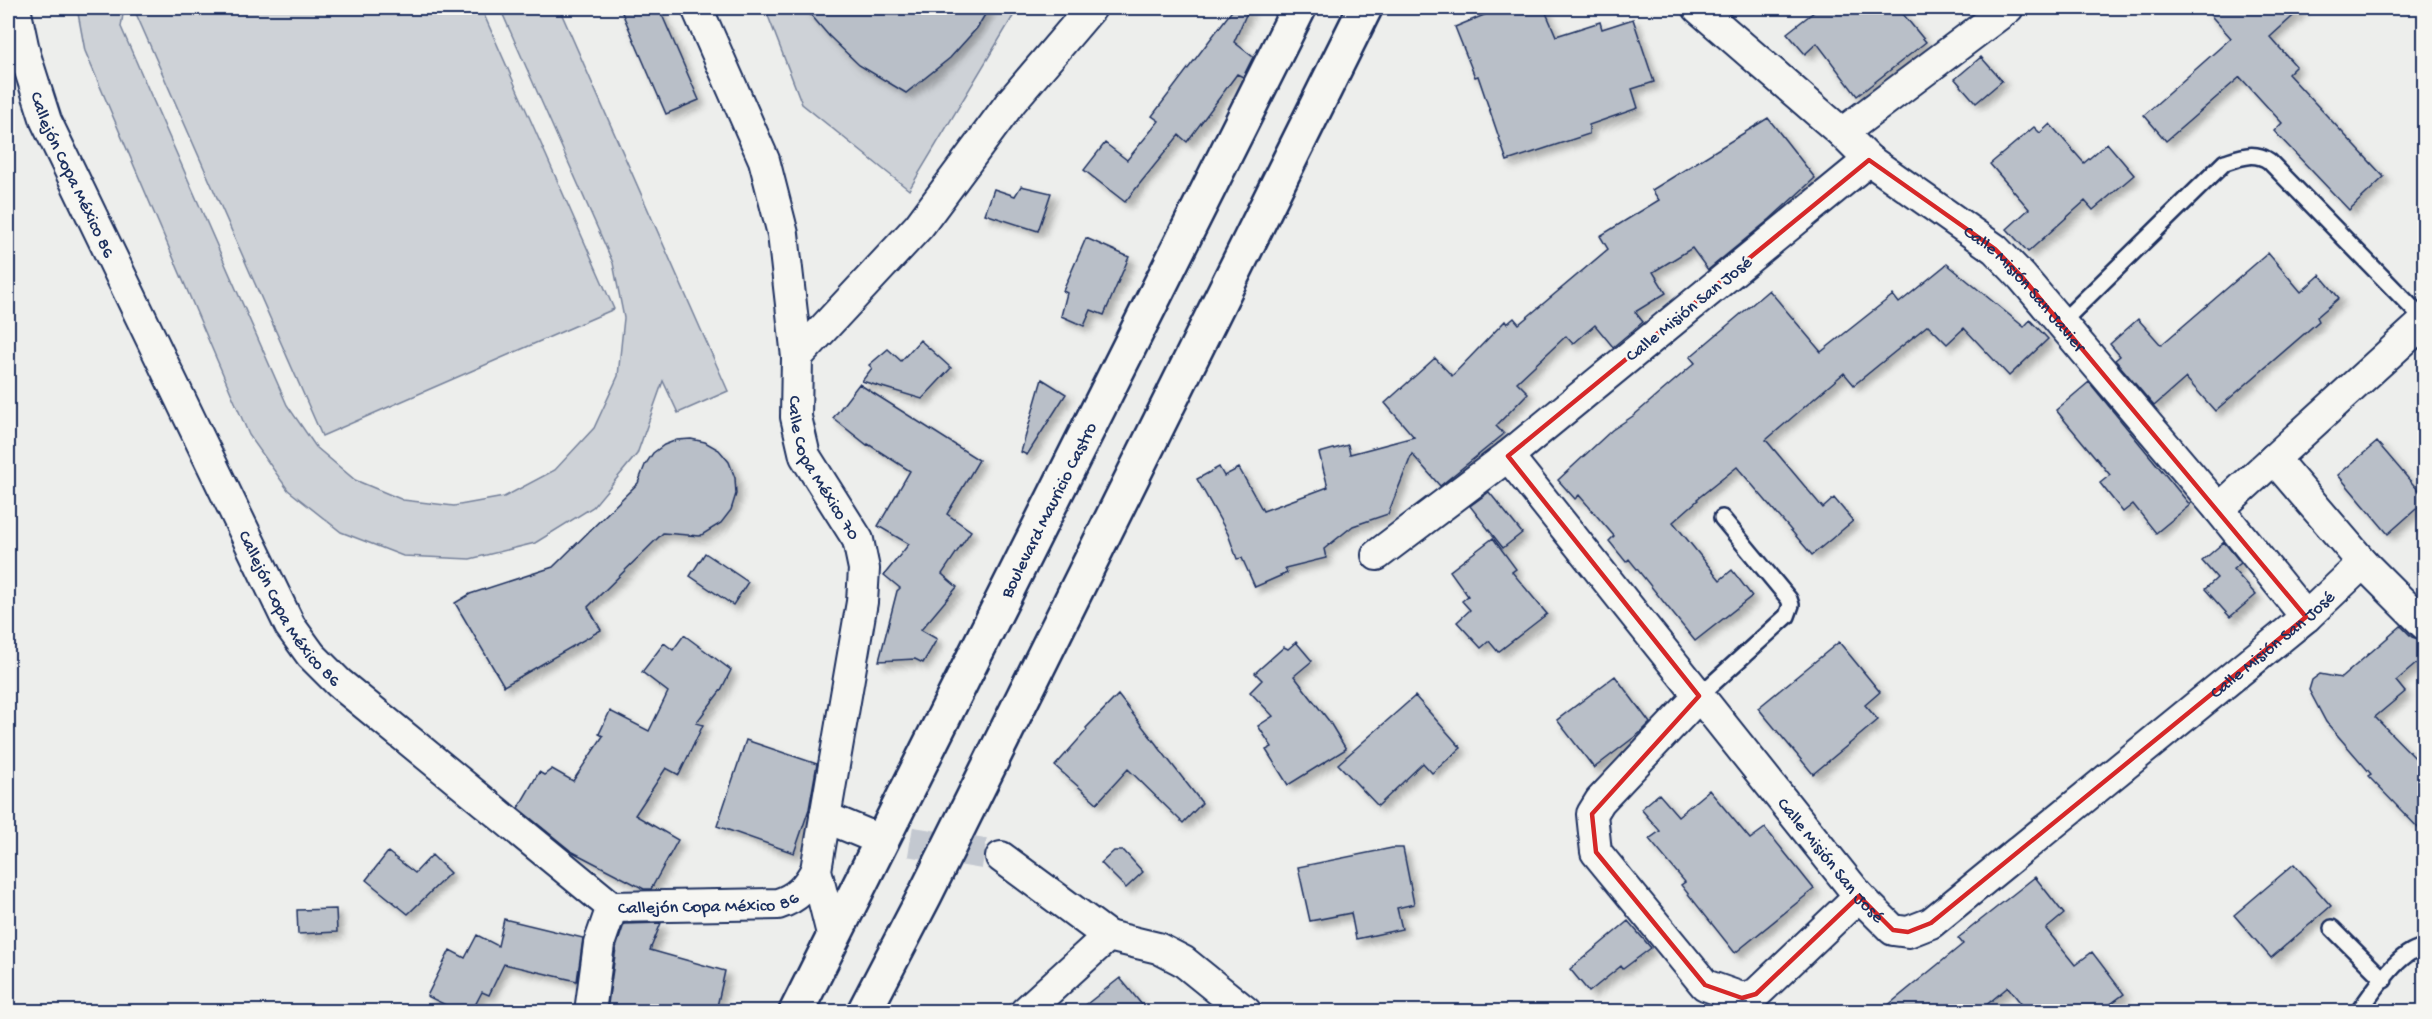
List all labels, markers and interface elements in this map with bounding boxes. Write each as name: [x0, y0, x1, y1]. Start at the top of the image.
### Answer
street label: Callejón Copa México 86: [24, 89, 119, 262]
street label: Calle Misión San Javier: [1959, 222, 2090, 359]
street label: Calle Misión San José: [1622, 252, 1757, 367]
street label: Calle Copa México 70: [783, 395, 863, 545]
street label: Boulevard Mauricio Castro: [997, 419, 1103, 603]
street label: Callejón Copa México 86: [232, 528, 345, 693]
street label: Calle Misión San José: [2207, 587, 2341, 704]
street label: Calle Misión San José: [1772, 794, 1888, 929]
street label: Callejón Copa México 86: [618, 888, 804, 920]

